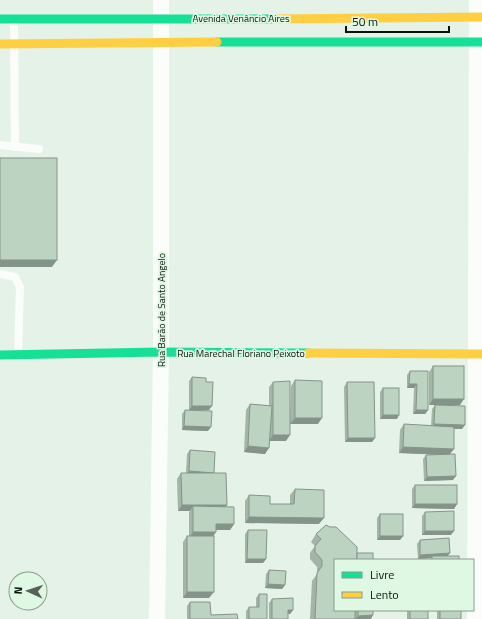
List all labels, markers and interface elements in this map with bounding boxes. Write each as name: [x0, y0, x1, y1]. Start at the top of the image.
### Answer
scale bar: [346, 8, 449, 34]
street label: Avenida Venâncio Aires: [192, 11, 290, 26]
text: 50 m: [352, 12, 378, 31]
street label: Rua Barão de Santo Angelo: [154, 253, 169, 367]
street label: Rua Marechal Floriano Peixoto: [177, 346, 305, 361]
legend: [334, 559, 474, 611]
text: Livre: [370, 565, 394, 584]
north arrow: [8, 571, 48, 611]
text: Lento: [370, 585, 399, 604]
text: N: [10, 586, 26, 595]

